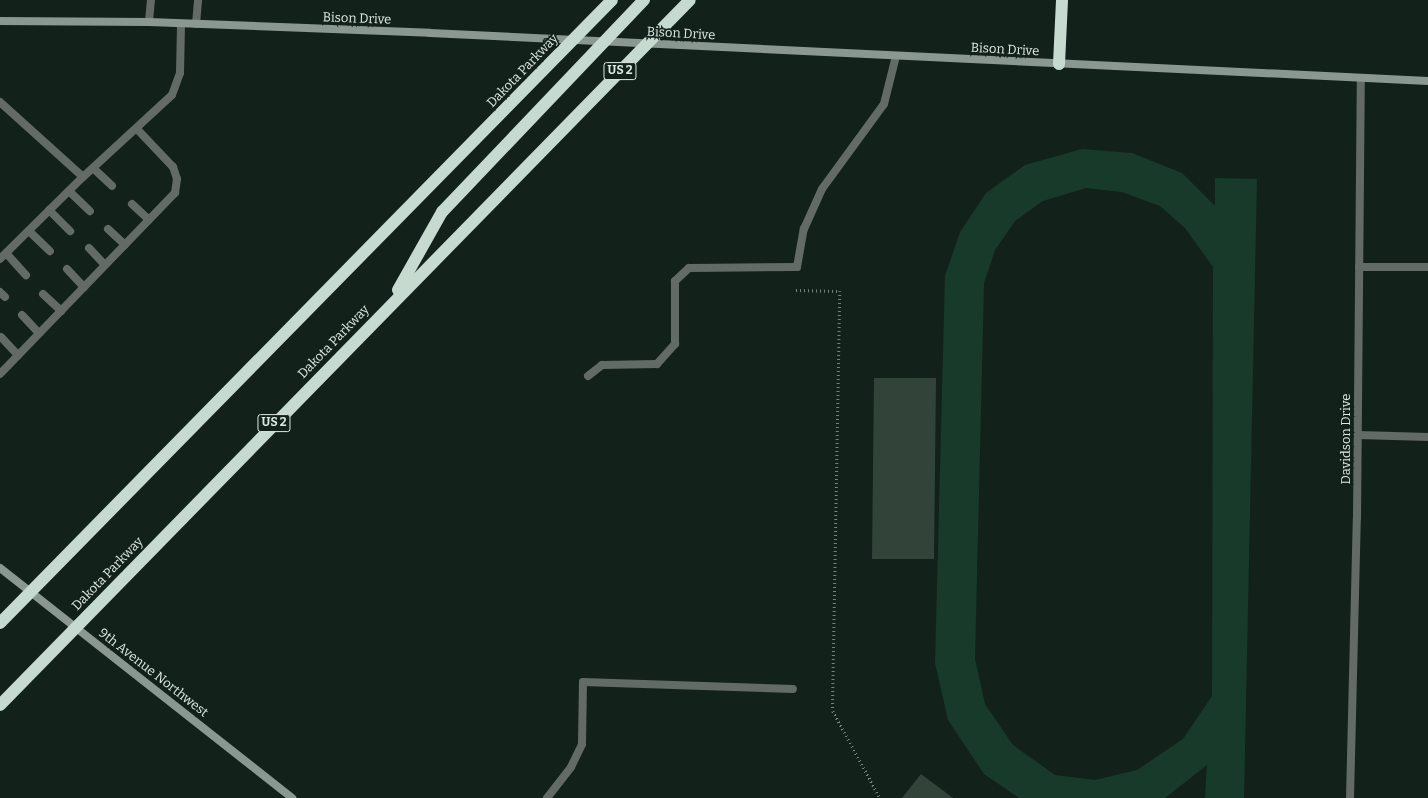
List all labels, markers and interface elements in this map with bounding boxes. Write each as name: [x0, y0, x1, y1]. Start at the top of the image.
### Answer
street label: Bison Drive: [322, 10, 392, 28]
street label: Bison Drive: [646, 24, 716, 44]
street label: Dakota Parkway: [484, 31, 562, 111]
street label: Bison Drive: [970, 40, 1040, 60]
road number: US 2: [603, 61, 637, 81]
street label: Dakota Parkway: [295, 302, 373, 382]
street label: Davidson Drive: [1338, 394, 1354, 484]
road number: US 2: [257, 413, 291, 433]
street label: Dakota Parkway: [69, 534, 147, 614]
street label: 9th Avenue Northwest: [95, 625, 211, 721]

